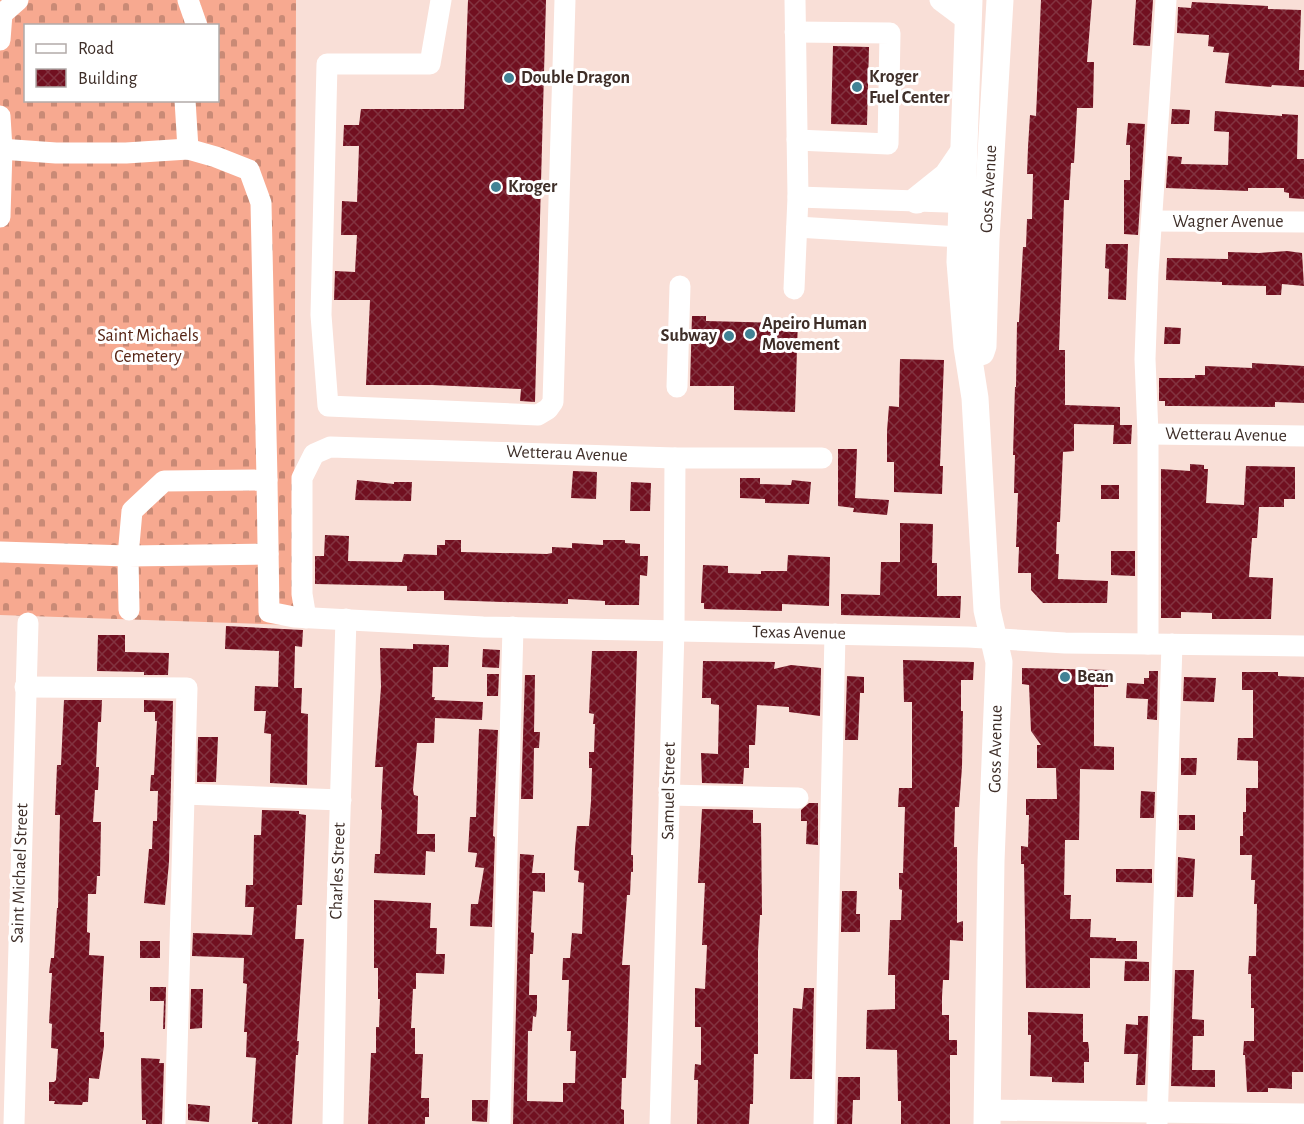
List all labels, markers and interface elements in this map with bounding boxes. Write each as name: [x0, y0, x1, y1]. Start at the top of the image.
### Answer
legend: [24, 24, 219, 102]
text: Road: [78, 40, 114, 58]
place label: Kroger Fuel Center: [869, 68, 950, 107]
place label: Double Dragon: [521, 69, 630, 87]
text: Building: [78, 70, 138, 88]
marker: Double Dragon: [502, 71, 516, 85]
marker: Kroger Fuel Center: [850, 80, 864, 94]
street label: Goss Avenue: [978, 145, 1000, 233]
place label: Kroger: [508, 178, 558, 196]
marker: Kroger: [489, 180, 503, 194]
street label: Wagner Avenue: [1172, 213, 1284, 231]
place label: Apeiro Human Movement: [762, 315, 867, 354]
park label: Saint Michaels Cemetery: [97, 327, 199, 366]
place label: Subway: [661, 327, 718, 345]
marker: Apeiro Human Movement: [743, 327, 757, 341]
marker: Subway: [722, 329, 736, 343]
street label: Wetterau Avenue: [1165, 425, 1287, 445]
street label: Wetterau Avenue: [506, 443, 628, 465]
street label: Texas Avenue: [752, 623, 846, 643]
place label: Bean: [1077, 668, 1114, 686]
marker: Bean: [1058, 670, 1072, 684]
street label: Goss Avenue: [986, 705, 1006, 793]
street label: Samuel Street: [659, 742, 679, 840]
street label: Saint Michael Street: [9, 802, 31, 943]
street label: Charles Street: [327, 822, 349, 920]

